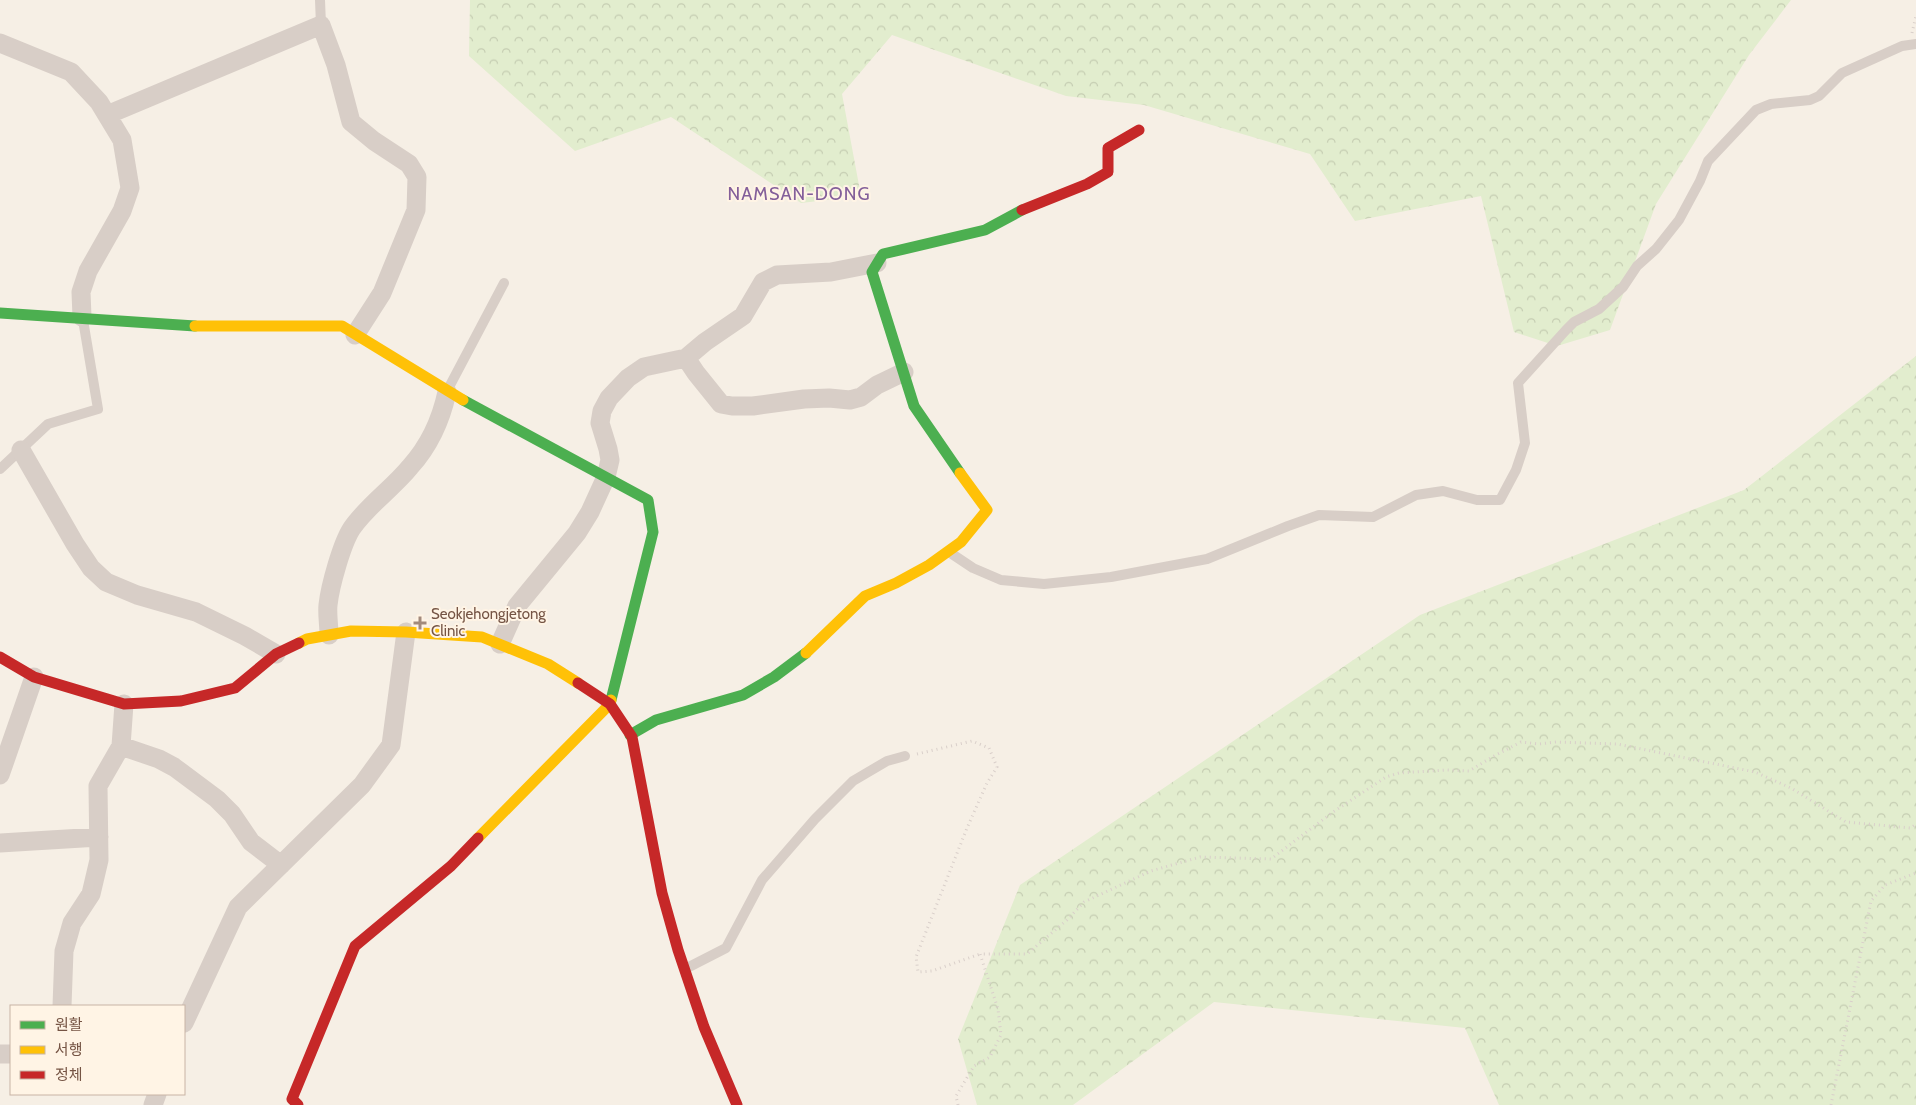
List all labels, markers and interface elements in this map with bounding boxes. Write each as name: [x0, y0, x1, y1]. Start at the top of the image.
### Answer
district label: NAMSAN-DONG: [728, 183, 871, 205]
place label: Seokjehongjetong Clinic: [431, 605, 546, 640]
marker: Seokjehongjetong Clinic: [413, 616, 427, 630]
legend: [10, 1005, 185, 1095]
text: 원활: [55, 1016, 83, 1034]
text: 서행: [55, 1041, 83, 1059]
text: 정체: [55, 1066, 83, 1084]

